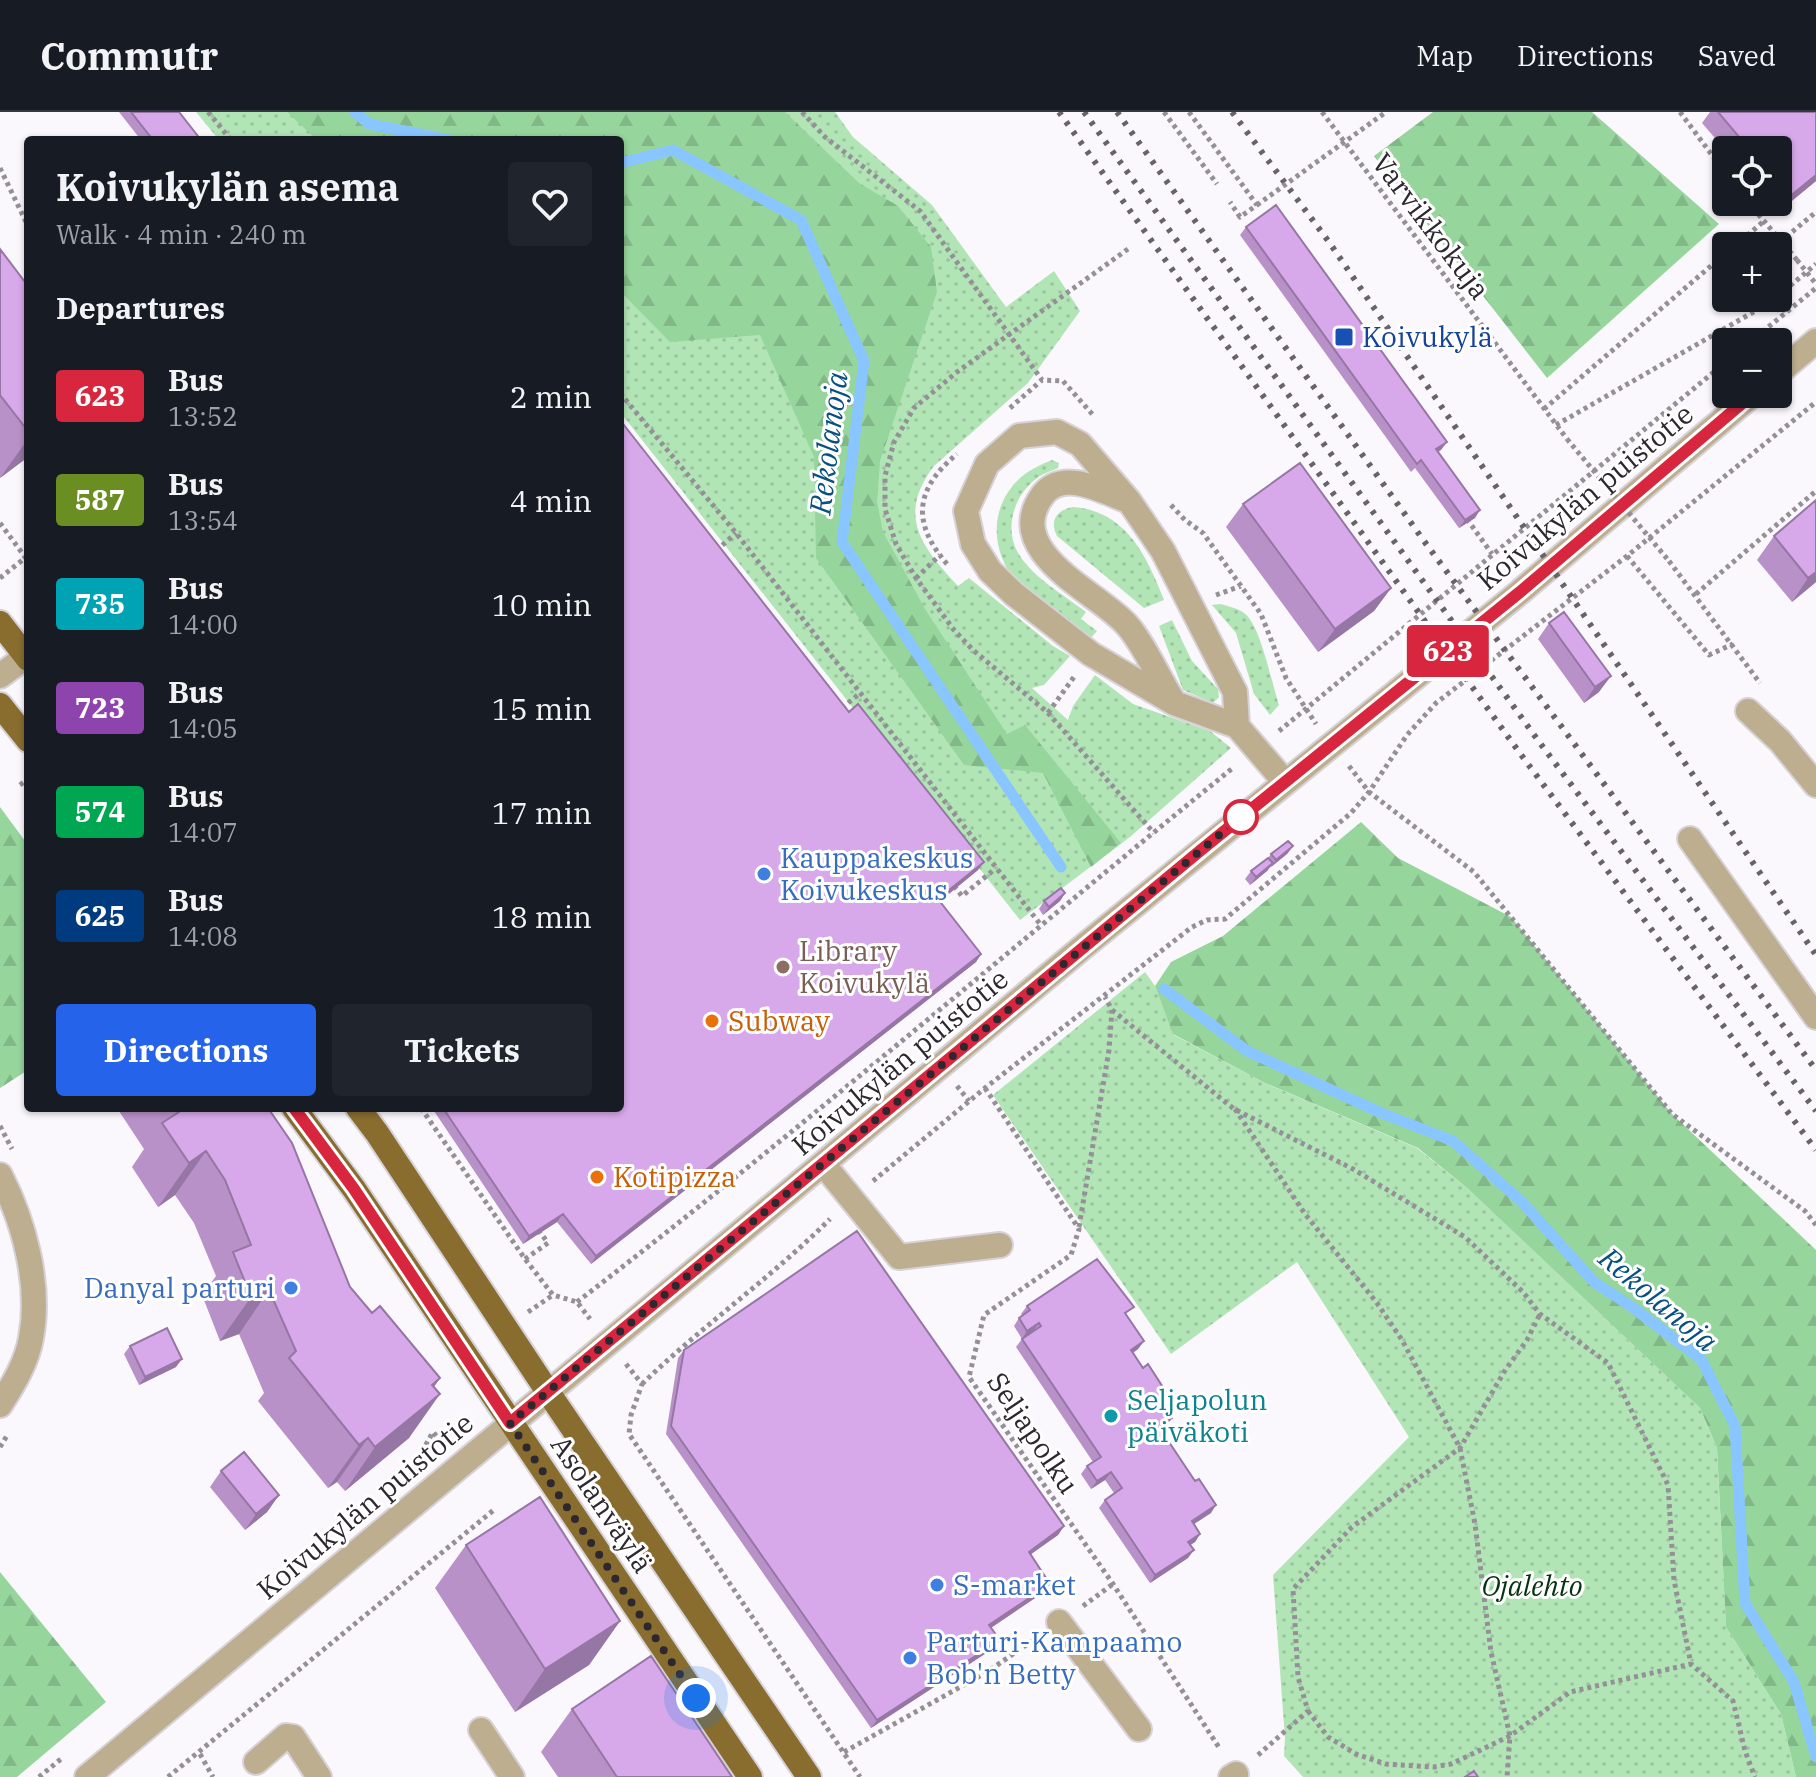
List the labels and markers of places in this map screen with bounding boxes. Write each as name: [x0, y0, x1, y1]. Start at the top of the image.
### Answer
place label: Koivukylä: [1362, 318, 1493, 355]
marker: Koivukylä: [1333, 326, 1355, 348]
unlabelled marker: [1224, 800, 1258, 834]
place label: Kauppakeskus Koivukeskus: [780, 839, 973, 908]
marker: Kauppakeskus Koivukeskus: [755, 865, 773, 883]
place label: Library Koivukylä: [799, 932, 930, 1001]
marker: Library Koivukylä: [774, 958, 792, 976]
place label: Subway: [728, 1002, 830, 1039]
marker: Subway: [703, 1012, 721, 1030]
place label: Kotipizza: [613, 1158, 736, 1195]
marker: Kotipizza: [588, 1168, 606, 1186]
place label: Danyal parturi: [84, 1269, 275, 1306]
marker: Danyal parturi: [282, 1279, 300, 1297]
place label: Seljapolun päiväkoti: [1127, 1381, 1268, 1450]
marker: Seljapolun päiväkoti: [1102, 1407, 1120, 1425]
place label: S-market: [953, 1566, 1076, 1603]
marker: S-market: [928, 1576, 946, 1594]
place label: Parturi-Kampaamo Bob'n Betty: [926, 1623, 1182, 1692]
marker: Parturi-Kampaamo Bob'n Betty: [901, 1649, 919, 1667]

